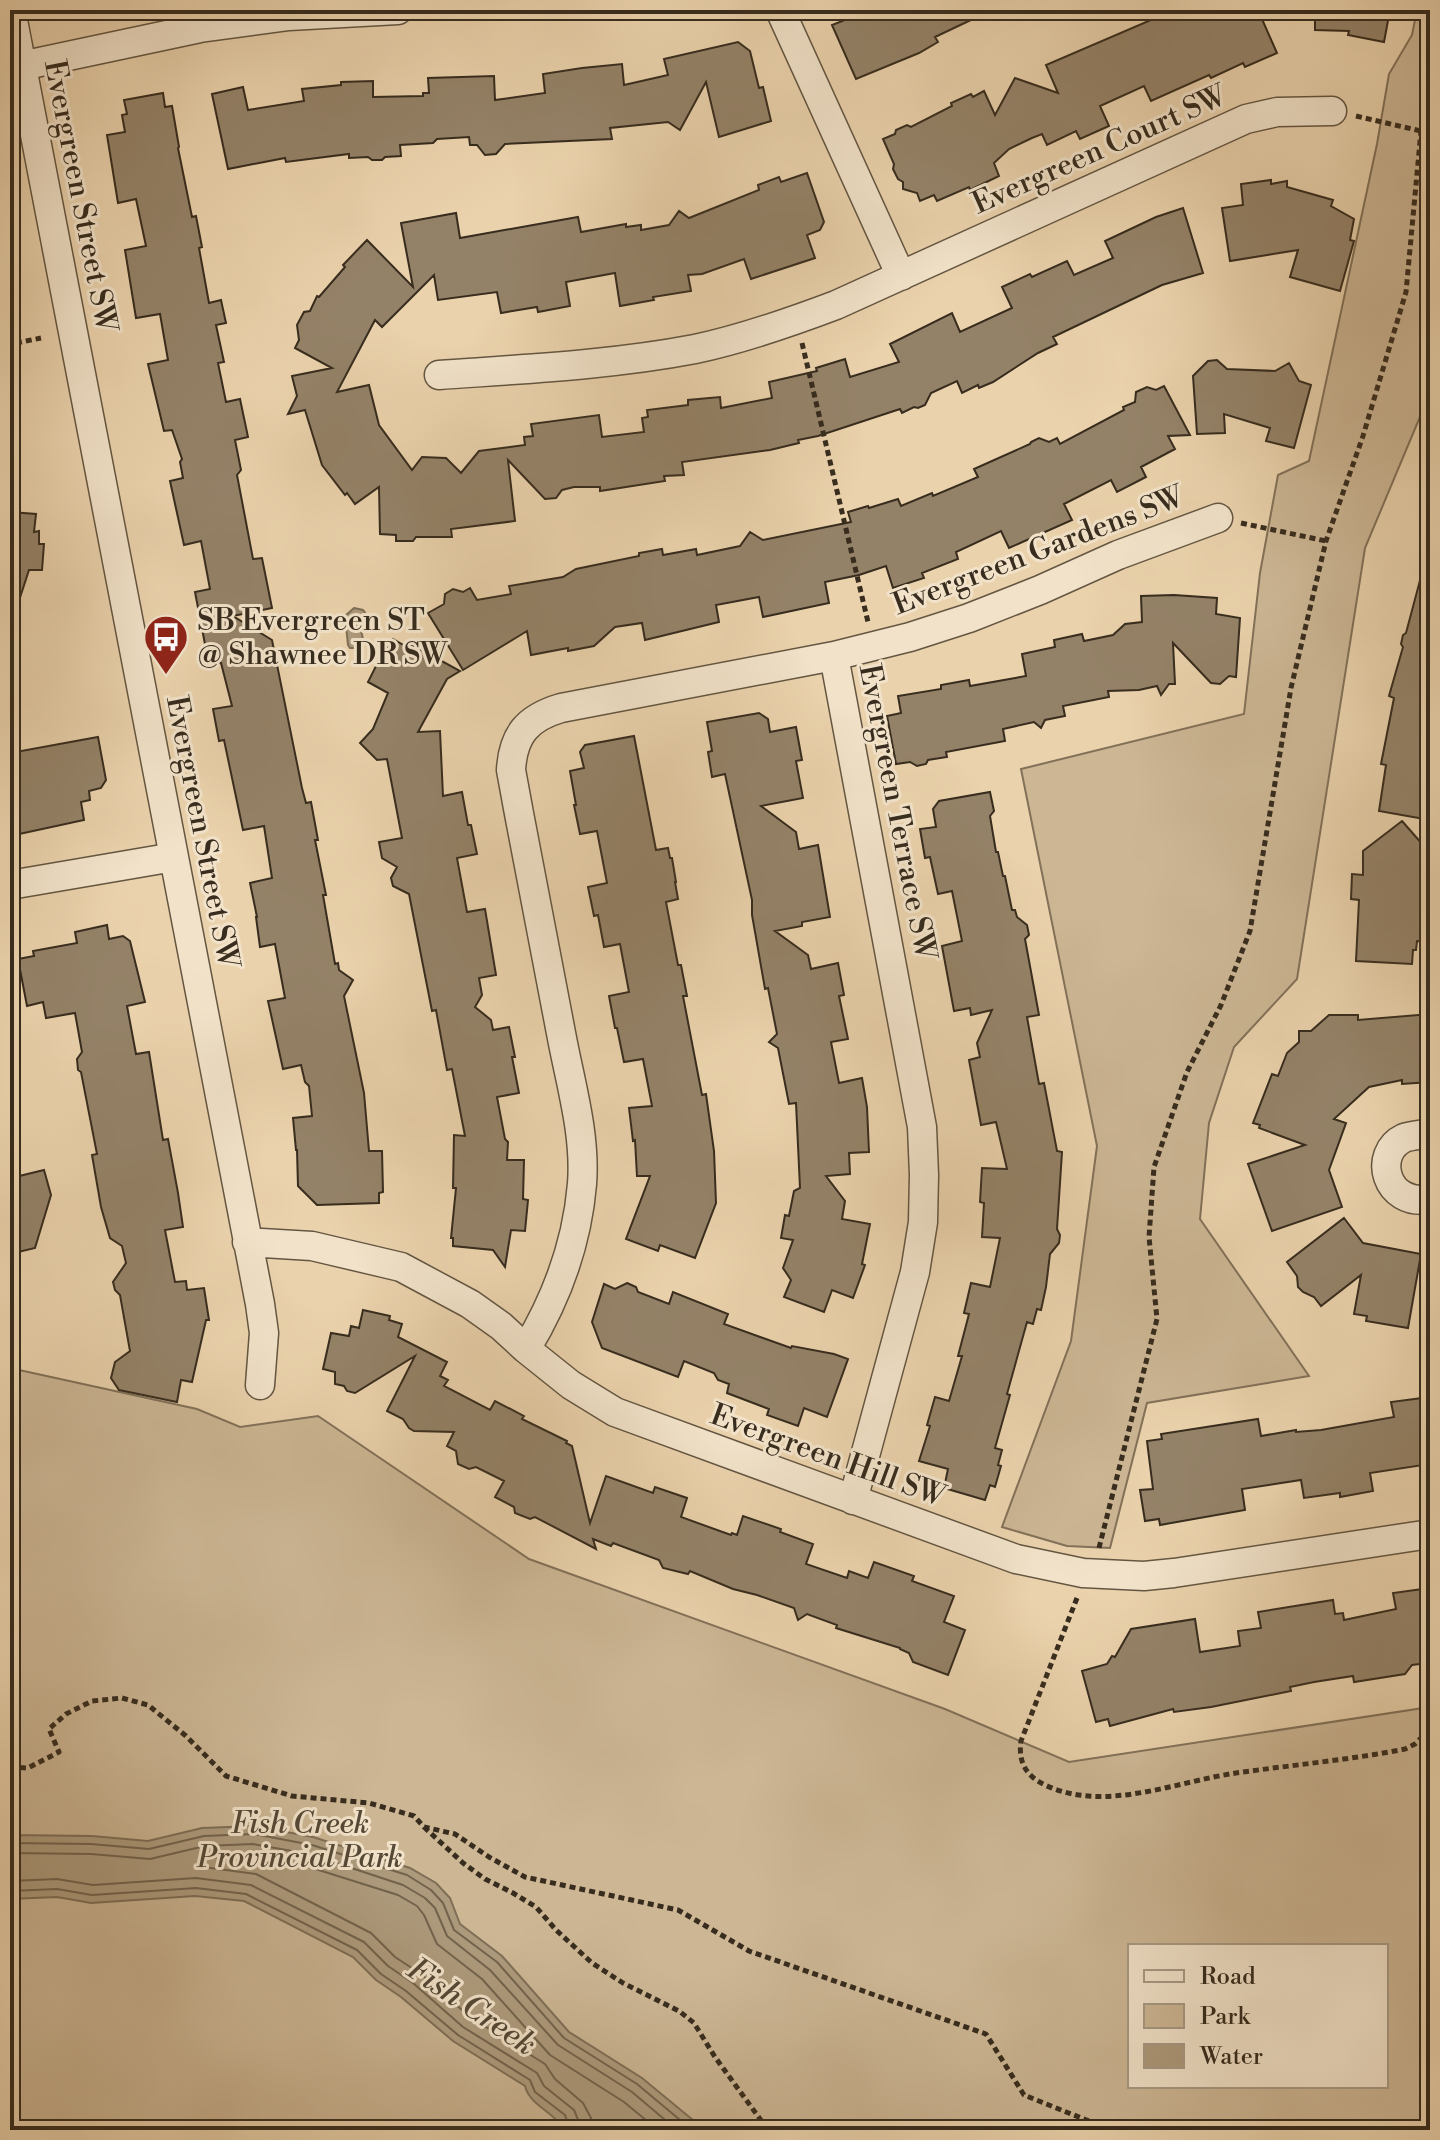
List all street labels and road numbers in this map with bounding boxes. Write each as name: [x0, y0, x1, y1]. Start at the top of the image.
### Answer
street label: Evergreen Street SW: [35, 57, 125, 336]
street label: Evergreen Court SW: [966, 76, 1233, 223]
street label: Evergreen Gardens SW: [888, 478, 1190, 624]
street label: Evergreen Terrace SW: [850, 661, 945, 964]
street label: Evergreen Street SW: [157, 693, 247, 972]
street label: Evergreen Hill SW: [705, 1396, 951, 1516]

